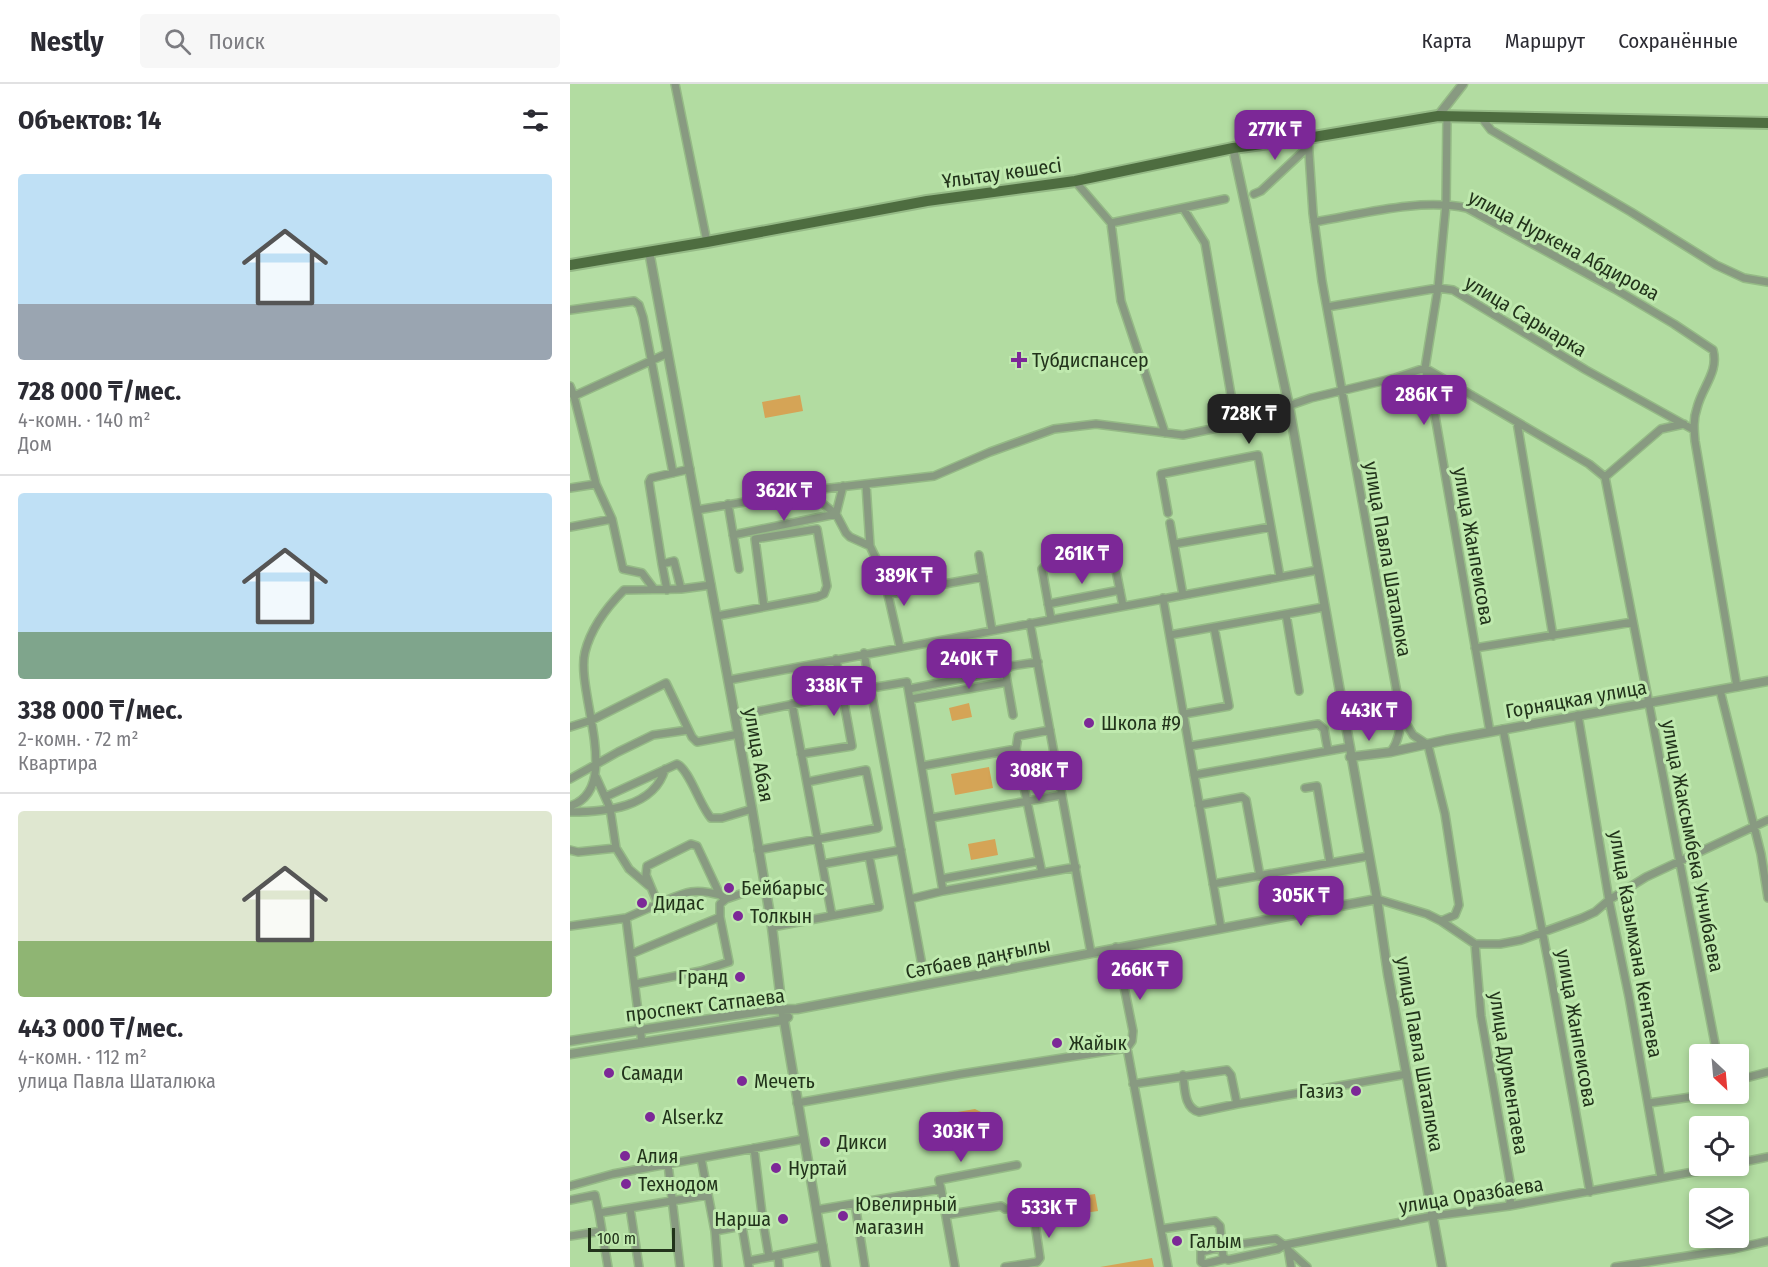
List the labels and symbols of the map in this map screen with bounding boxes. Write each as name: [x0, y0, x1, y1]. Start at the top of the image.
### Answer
pin: 277K ₸: [1226, 110, 1324, 161]
street label: Ұлытау көшесі: [941, 153, 1063, 193]
street label: улица Нуркена Абдирова: [1464, 184, 1664, 306]
street label: улица Сарыарка: [1461, 270, 1591, 362]
place label: Тубдиспансер: [1032, 348, 1149, 372]
marker: Тубдиспансер: [1010, 351, 1028, 369]
pin: 286K ₸: [1375, 375, 1473, 426]
pin: 728K ₸: [1200, 394, 1298, 445]
street label: улица Павла Шаталюка: [1359, 460, 1417, 658]
street label: улица Жанпеисова: [1448, 465, 1500, 627]
pin: 362K ₸: [735, 471, 833, 522]
pin: 261K ₸: [1033, 534, 1131, 585]
pin: 389K ₸: [855, 556, 953, 607]
pin: 240K ₸: [920, 639, 1018, 690]
pin: 338K ₸: [785, 666, 883, 717]
street label: Горняцкая улица: [1503, 675, 1649, 723]
pin: 443K ₸: [1320, 691, 1418, 742]
street label: улица Абая: [739, 706, 779, 804]
place label: Школа #9: [1101, 711, 1181, 735]
marker: Школа #9: [1082, 716, 1096, 730]
street label: улица Жаксымбека Унчибаева: [1657, 718, 1729, 974]
pin: 308K ₸: [990, 751, 1088, 802]
street label: улица Казымхана Кентаева: [1604, 828, 1668, 1060]
place label: Бейбарыс: [741, 876, 825, 900]
pin: 305K ₸: [1252, 876, 1350, 927]
marker: Бейбарыс: [722, 881, 736, 895]
place label: Дидас: [653, 891, 705, 915]
marker: Дидас: [635, 896, 649, 910]
place label: Толкын: [750, 904, 812, 928]
marker: Толкын: [731, 909, 745, 923]
street label: Сәтбаев даңғылы: [903, 932, 1053, 984]
street label: улица Жанпеисова: [1551, 947, 1603, 1109]
pin: 266K ₸: [1091, 950, 1189, 1001]
street label: улица Павла Шаталюка: [1391, 955, 1449, 1153]
place label: Гранд: [678, 965, 728, 989]
marker: Гранд: [733, 970, 747, 984]
street label: проспект Сатпаева: [624, 983, 786, 1027]
street label: улица Дурментаева: [1484, 990, 1534, 1156]
place label: Жайык: [1069, 1031, 1128, 1055]
marker: Жайык: [1050, 1036, 1064, 1050]
north arrow: [1689, 1044, 1749, 1104]
place label: Самади: [621, 1061, 684, 1085]
marker: Самади: [602, 1066, 616, 1080]
place label: Мечеть: [754, 1069, 815, 1093]
marker: Мечеть: [735, 1074, 749, 1088]
place label: Газиз: [1299, 1079, 1344, 1103]
marker: Газиз: [1349, 1084, 1363, 1098]
place label: Alser.kz: [662, 1105, 723, 1129]
marker: Alser.kz: [643, 1110, 657, 1124]
pin: 303K ₸: [912, 1112, 1010, 1163]
place label: Дикси: [836, 1130, 887, 1154]
marker: Дикси: [818, 1135, 832, 1149]
place label: Алия: [637, 1144, 678, 1168]
marker: Алия: [618, 1149, 632, 1163]
place label: Нуртай: [788, 1156, 847, 1180]
marker: Нуртай: [769, 1161, 783, 1175]
place label: Технодом: [638, 1172, 718, 1196]
street label: улица Оразбаева: [1397, 1172, 1545, 1218]
marker: Технодом: [619, 1177, 633, 1191]
pin: 533K ₸: [1000, 1188, 1098, 1239]
place label: Ювелирный магазин: [855, 1192, 957, 1239]
place label: Нарша: [714, 1207, 771, 1231]
marker: Ювелирный магазин: [836, 1209, 850, 1223]
marker: Нарша: [776, 1212, 790, 1226]
scale bar: [588, 1225, 675, 1252]
place label: Галым: [1189, 1229, 1242, 1253]
marker: Галым: [1170, 1234, 1184, 1248]

